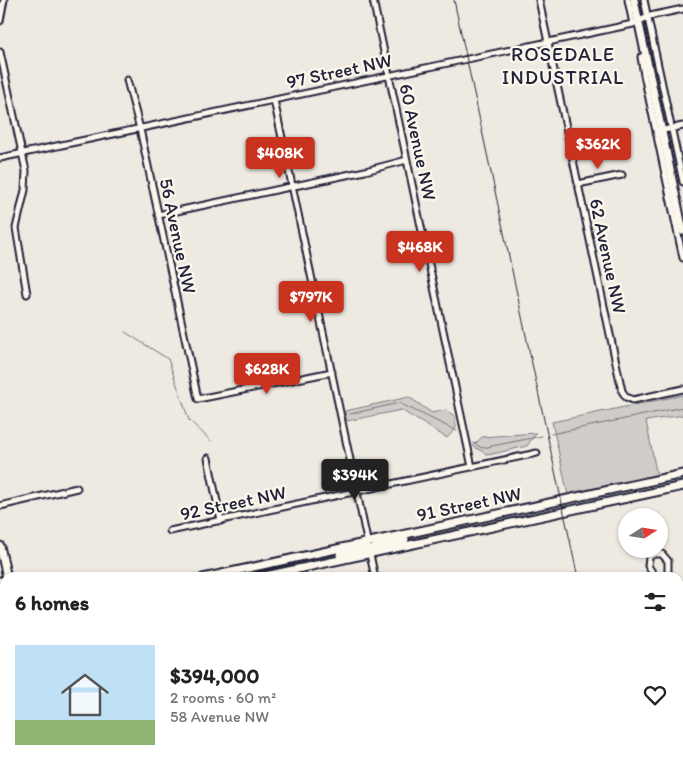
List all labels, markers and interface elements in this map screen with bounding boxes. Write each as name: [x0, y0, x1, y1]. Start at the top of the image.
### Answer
district label: ROSEDALE INDUSTRIAL: [502, 42, 624, 89]
street label: 97 Street NW: [284, 49, 394, 93]
street label: 60 Avenue NW: [394, 82, 442, 202]
pin: $362K: [563, 128, 633, 170]
text: $362K: [576, 134, 620, 153]
pin: $408K: [245, 136, 315, 179]
text: $408K: [257, 143, 303, 162]
street label: 56 Avenue NW: [155, 176, 201, 296]
street label: 62 Avenue NW: [585, 196, 631, 316]
pin: $468K: [385, 230, 455, 273]
text: $468K: [397, 237, 443, 256]
pin: $797K: [276, 280, 346, 323]
text: $797K: [290, 287, 332, 306]
pin: $628K: [232, 352, 302, 395]
text: $628K: [245, 359, 289, 378]
pin: $394K: [320, 458, 390, 501]
text: $394K: [332, 465, 378, 484]
street label: 92 Street NW: [178, 481, 288, 525]
street label: 91 Street NW: [414, 482, 524, 526]
north arrow: [618, 508, 668, 558]
map controls: [618, 508, 668, 558]
icon: filters: [641, 588, 669, 616]
text: 6 homes: [15, 590, 89, 615]
text: $394,000: [170, 663, 259, 688]
icon: home: [55, 665, 115, 725]
icon: heart: [641, 681, 669, 709]
text: 2 rooms · 60 m²: [170, 688, 276, 707]
text: 58 Avenue NW: [170, 707, 269, 726]

